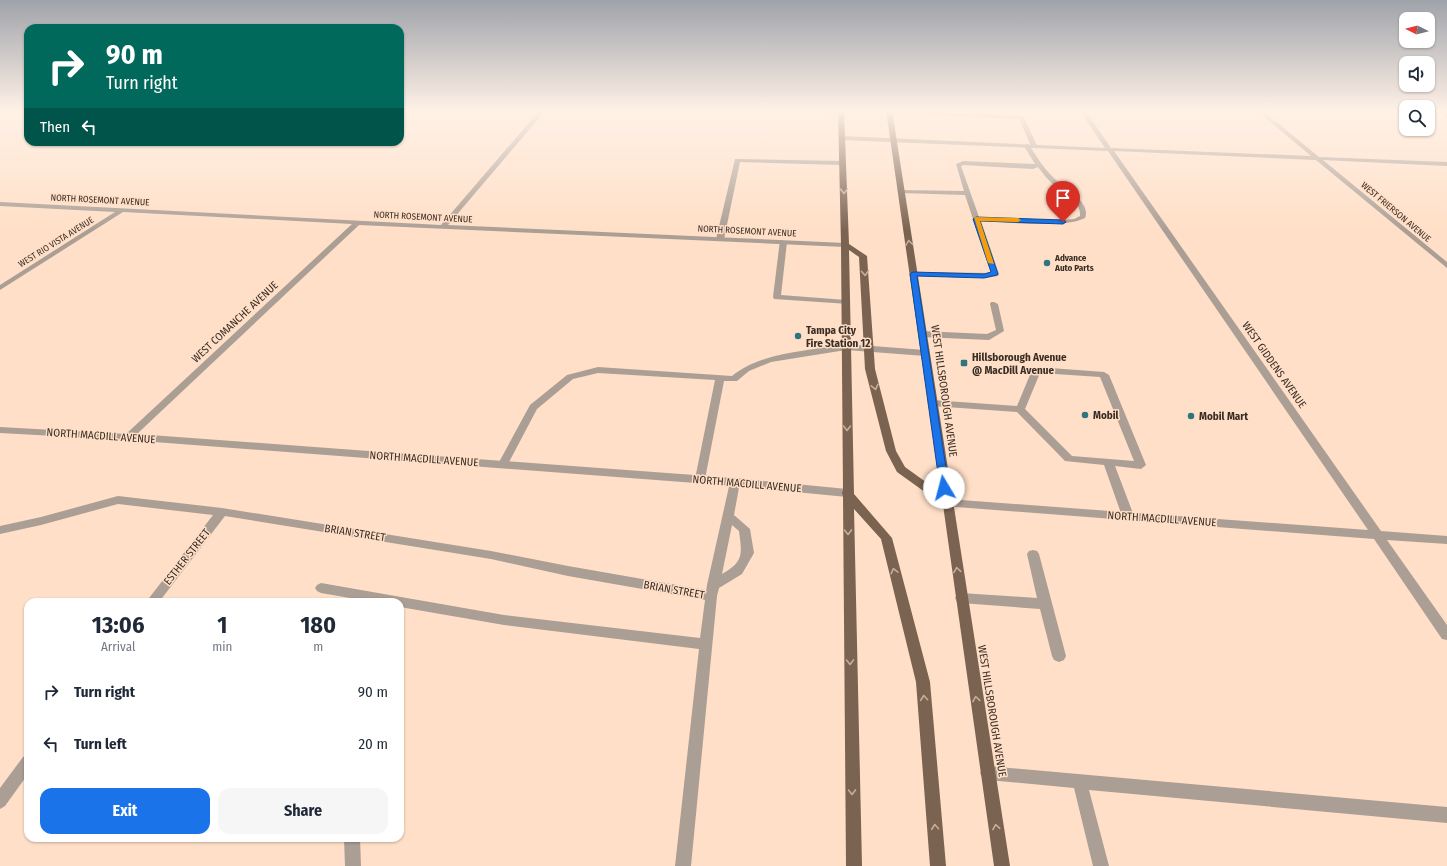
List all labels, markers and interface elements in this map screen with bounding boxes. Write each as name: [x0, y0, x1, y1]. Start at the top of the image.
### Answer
north arrow: [1399, 12, 1435, 48]
map controls: [1399, 12, 1435, 136]
text: 90 m: [106, 38, 163, 71]
icon: right: [40, 40, 92, 92]
button: sound: [1399, 56, 1435, 92]
text: Turn right: [106, 72, 178, 94]
button: search: [1399, 100, 1435, 136]
icon: left: [78, 116, 100, 138]
text: Then: [40, 118, 70, 136]
street label: WEST FRIERSON AVENUE: [1359, 180, 1433, 244]
pin: [1046, 181, 1080, 222]
icon: arrive: [1052, 187, 1074, 209]
one-way arrow: [839, 188, 848, 194]
street label: NORTH ROSEMONT AVENUE: [50, 192, 150, 208]
street label: NORTH ROSEMONT AVENUE: [373, 209, 473, 225]
street label: WEST RIO VISTA AVENUE: [17, 215, 95, 269]
street label: NORTH ROSEMONT AVENUE: [697, 223, 797, 239]
one-way arrow: [905, 239, 914, 246]
place label: Advance Auto Parts: [1054, 253, 1094, 273]
marker: Advance Auto Parts: [1042, 258, 1052, 268]
one-way arrow: [860, 270, 869, 277]
street label: WEST COMANCHE AVENUE: [189, 279, 281, 365]
street label: WEST GIDDENS AVENUE: [1239, 319, 1309, 411]
place label: Tampa City Fire Station 12: [806, 324, 870, 350]
street label: WEST HILLSBOROUGH AVENUE: [928, 324, 960, 458]
marker: Tampa City Fire Station 12: [793, 331, 803, 341]
place label: Hillsborough Avenue @ MacDill Avenue: [972, 351, 1067, 377]
marker: Hillsborough Avenue @ MacDill Avenue: [959, 358, 969, 368]
one-way arrow: [870, 384, 879, 391]
place label: Mobil: [1093, 409, 1120, 422]
marker: Mobil: [1080, 410, 1090, 420]
place label: Mobil Mart: [1199, 410, 1248, 423]
marker: Mobil Mart: [1186, 411, 1196, 421]
one-way arrow: [843, 425, 851, 431]
street label: NORTH MACDILL AVENUE: [46, 426, 156, 446]
street label: NORTH MACDILL AVENUE: [369, 449, 479, 469]
position arrow: [923, 467, 965, 509]
street label: NORTH MACDILL AVENUE: [692, 473, 802, 495]
street label: NORTH MACDILL AVENUE: [1107, 509, 1217, 529]
street label: BRIAN STREET: [324, 522, 387, 544]
street label: ESTHER STREET: [161, 526, 213, 588]
one-way arrow: [844, 529, 852, 535]
one-way arrow: [953, 567, 962, 573]
one-way arrow: [890, 568, 899, 575]
street label: BRIAN STREET: [643, 578, 706, 602]
text: 13:06: [92, 611, 144, 639]
text: 1: [217, 611, 227, 639]
text: 180: [300, 611, 336, 639]
text: Arrival: [101, 639, 135, 654]
text: min: [212, 639, 232, 654]
text: m: [313, 639, 323, 654]
street label: WEST HILLSBOROUGH AVENUE: [975, 644, 1009, 778]
one-way arrow: [846, 659, 854, 665]
icon: right: [40, 681, 62, 703]
text: Turn right: [74, 683, 135, 701]
text: 90 m: [358, 683, 388, 701]
one-way arrow: [919, 695, 928, 701]
one-way arrow: [972, 696, 981, 702]
icon: left: [40, 733, 62, 755]
text: Turn left: [74, 735, 127, 753]
text: 20 m: [359, 735, 388, 753]
button: Exit: [40, 788, 210, 834]
button: Share: [218, 788, 388, 834]
one-way arrow: [848, 789, 857, 795]
one-way arrow: [930, 824, 939, 830]
one-way arrow: [992, 824, 1001, 831]

